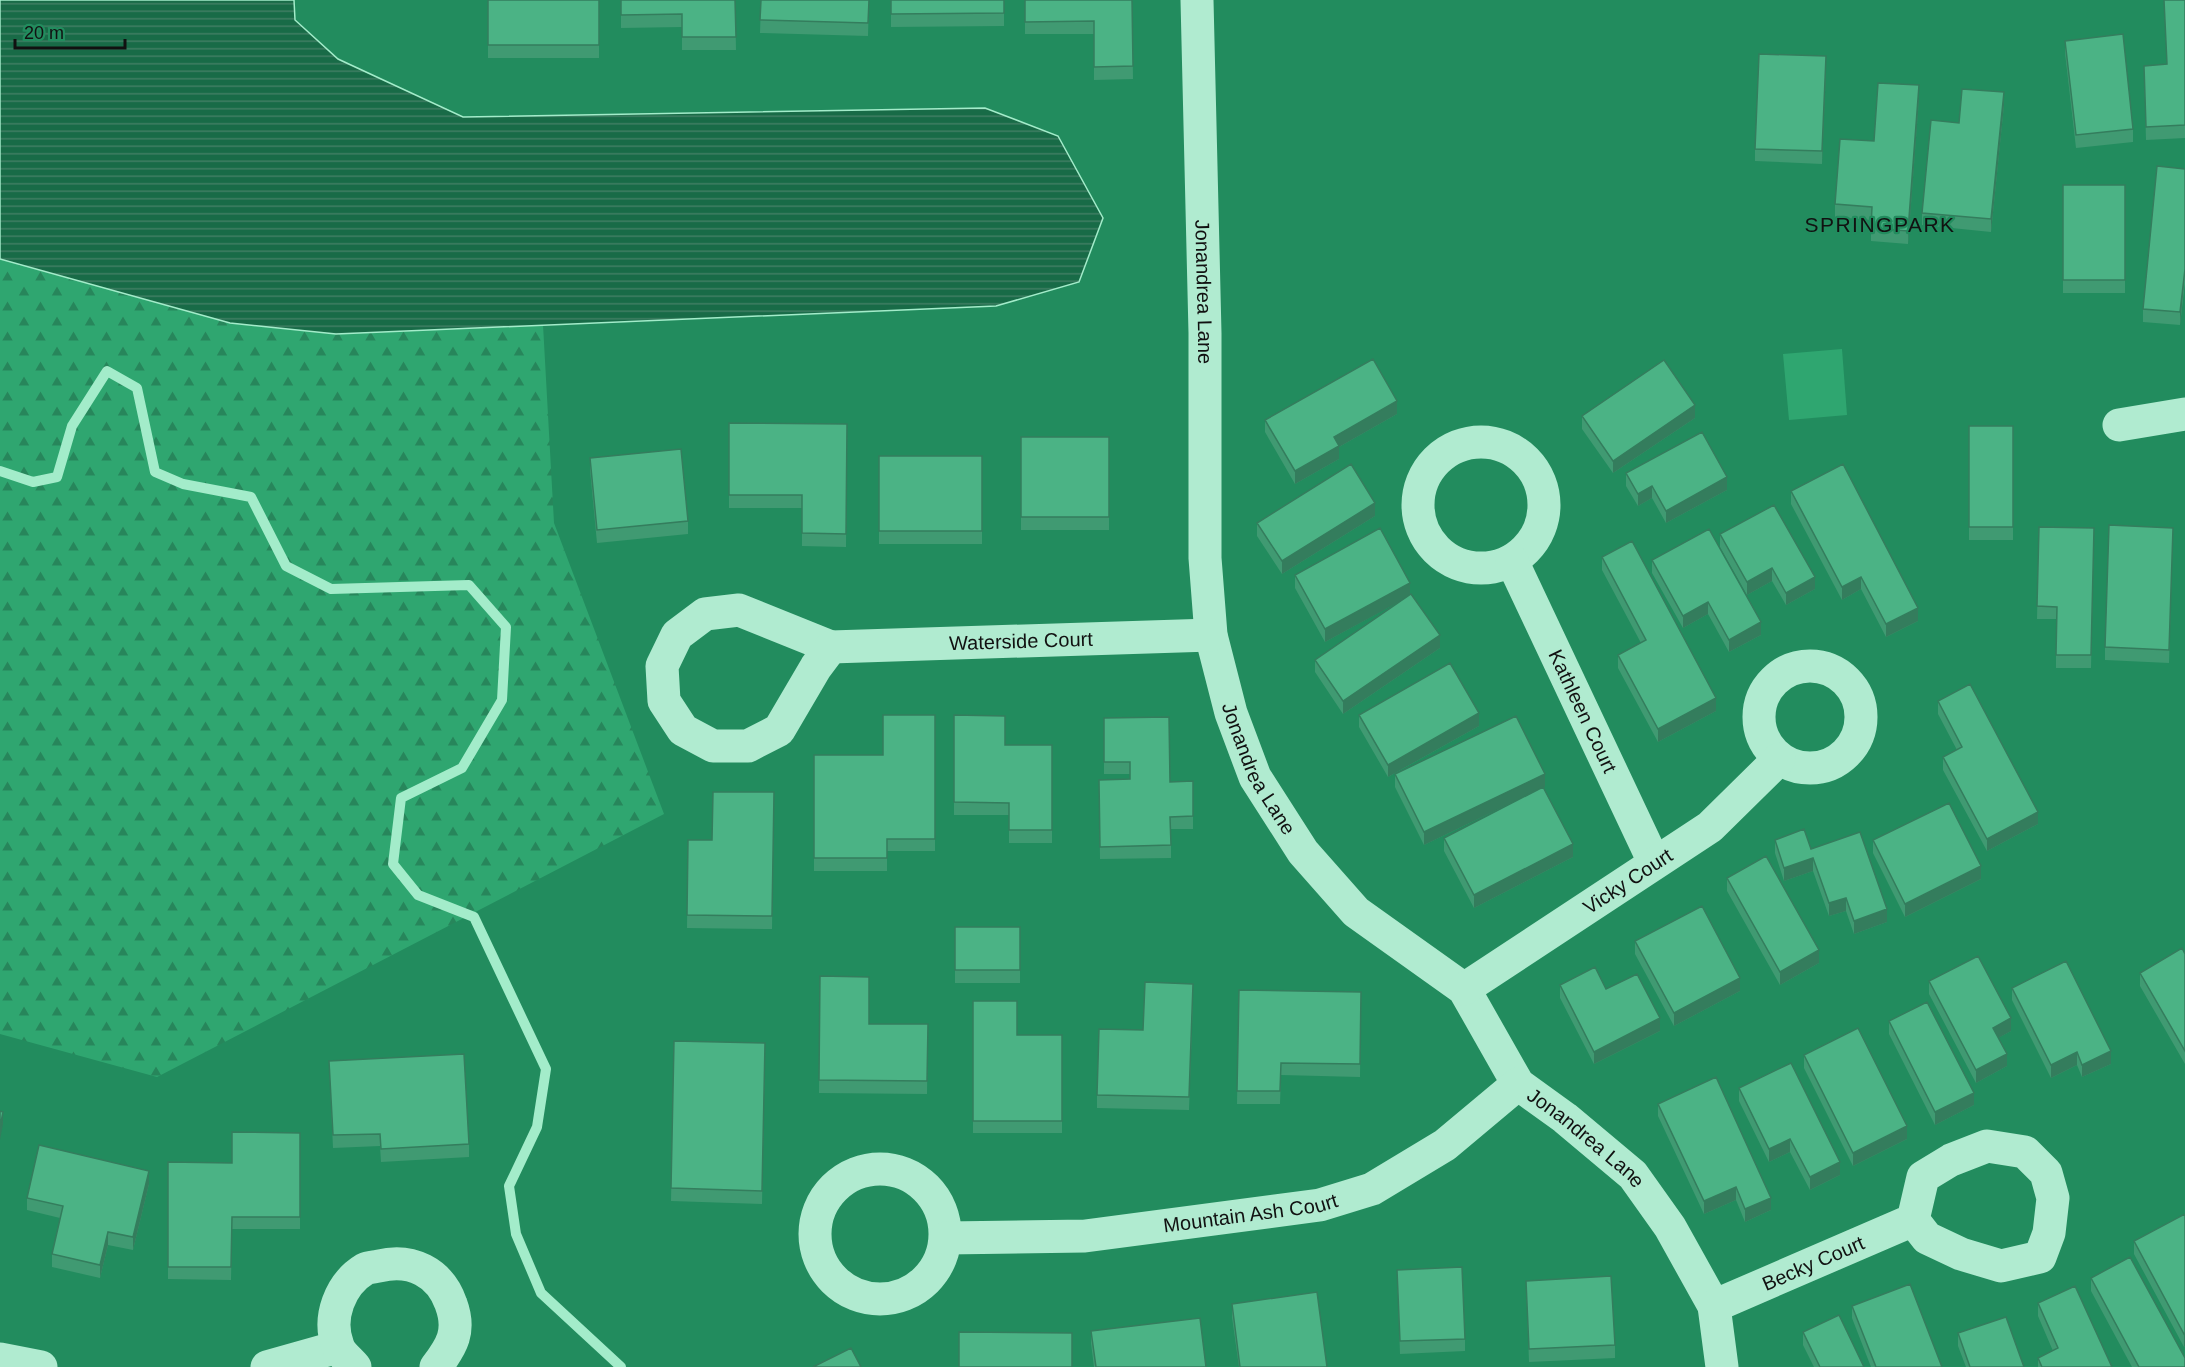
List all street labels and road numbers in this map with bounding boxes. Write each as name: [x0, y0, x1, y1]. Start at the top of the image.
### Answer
street label: Jonandrea Lane: [1191, 219, 1216, 364]
street label: Waterside Court: [949, 628, 1094, 654]
street label: Kathleen Court: [1544, 646, 1621, 777]
street label: Jonandrea Lane: [1218, 700, 1300, 839]
street label: Vicky Court: [1579, 844, 1677, 918]
street label: Jonandrea Lane: [1523, 1084, 1649, 1191]
street label: Mountain Ash Court: [1162, 1189, 1341, 1237]
street label: Becky Court: [1759, 1231, 1868, 1295]

